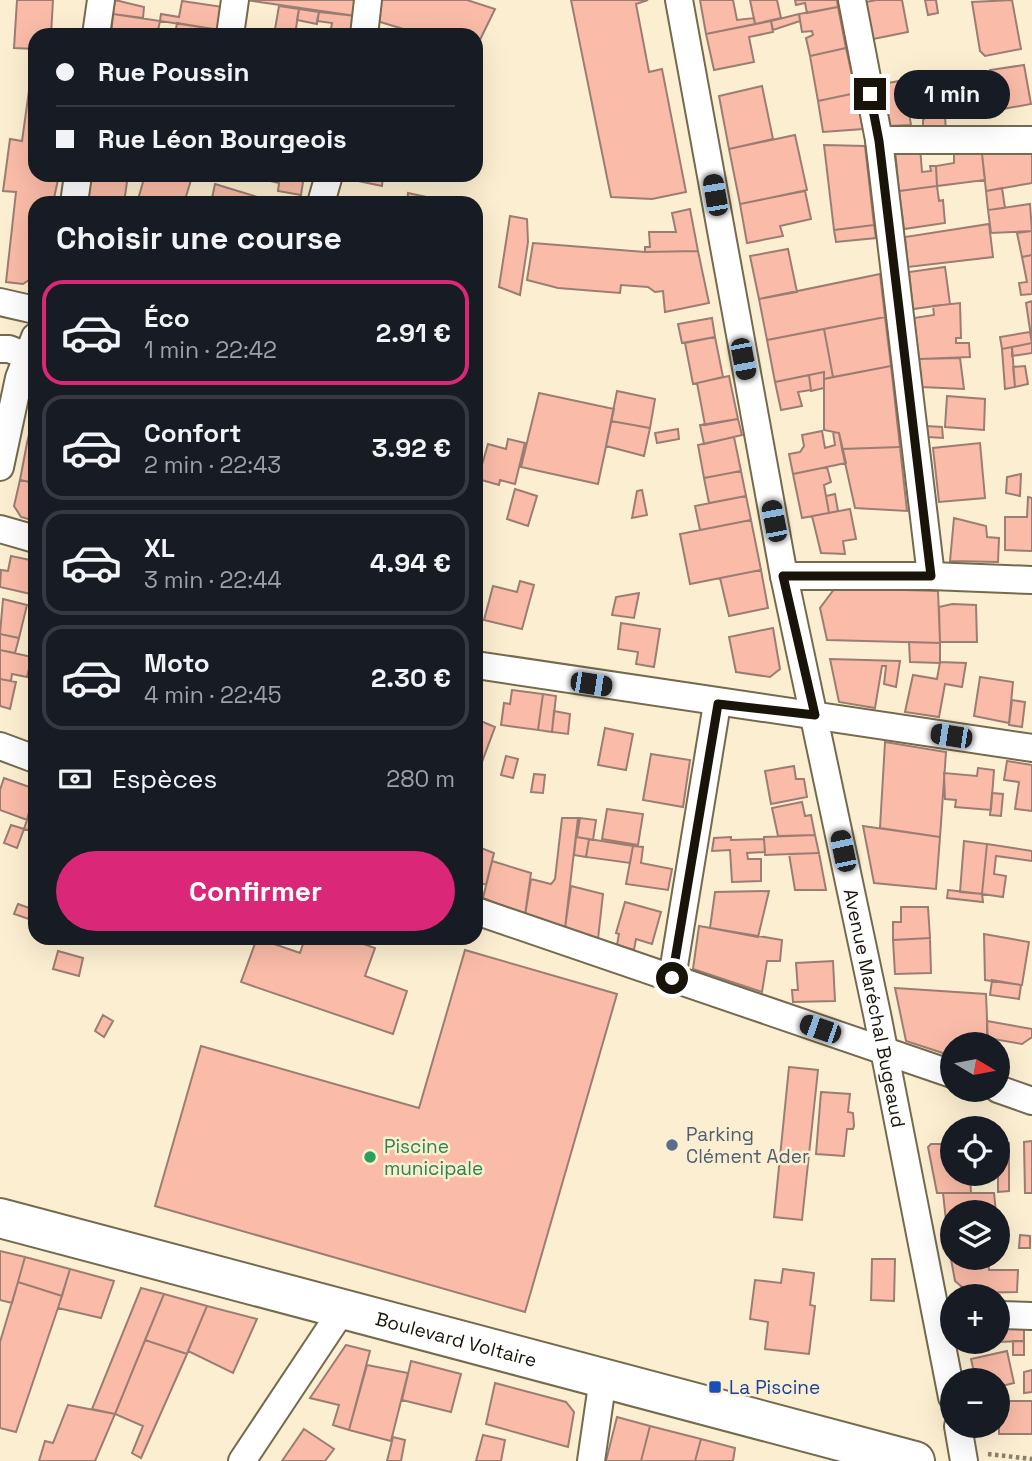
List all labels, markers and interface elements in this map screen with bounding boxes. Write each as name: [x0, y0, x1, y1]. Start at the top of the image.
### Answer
text: Rue Poussin: [98, 55, 250, 89]
callout: 1 min: [894, 70, 1010, 119]
route end: [854, 78, 886, 110]
text: 1 min: [924, 79, 980, 109]
text: Rue Léon Bourgeois: [98, 122, 347, 156]
car: [702, 172, 729, 218]
text: Choisir une course: [56, 218, 342, 258]
icon: car: [60, 301, 123, 364]
text: Éco: [144, 301, 190, 335]
text: 2.91 €: [376, 316, 451, 350]
text: 1 min · 22:42: [144, 335, 277, 365]
car: [729, 336, 758, 382]
icon: car: [60, 416, 123, 479]
text: Confort: [144, 416, 241, 450]
text: 3.92 €: [372, 431, 451, 465]
text: 2 min · 22:43: [144, 450, 281, 480]
car: [760, 498, 789, 544]
icon: car: [60, 531, 123, 594]
text: XL: [144, 531, 175, 565]
text: 4.94 €: [370, 546, 451, 580]
text: 3 min · 22:44: [144, 565, 282, 595]
icon: car: [60, 646, 123, 709]
text: Moto: [144, 646, 210, 680]
text: 2.30 €: [371, 661, 451, 695]
car: [569, 670, 614, 698]
text: 4 min · 22:45: [144, 680, 282, 710]
car: [929, 722, 974, 750]
icon: cash: [56, 760, 94, 798]
text: Espèces: [112, 762, 217, 796]
text: 280 m: [386, 764, 455, 794]
car: [829, 828, 858, 874]
button: Confirmer: [56, 851, 455, 931]
street label: Avenue Maréchal Bugeaud: [838, 886, 911, 1130]
route start: [656, 962, 688, 994]
car: [797, 1012, 844, 1046]
north arrow: [940, 1032, 1010, 1102]
map controls: [940, 1032, 1010, 1438]
button: locate: [940, 1116, 1010, 1186]
place label: Parking Clément Ader: [686, 1122, 809, 1169]
place label: Piscine municipale: [384, 1134, 483, 1181]
marker: Parking Clément Ader: [664, 1137, 680, 1153]
marker: Piscine municipale: [362, 1149, 378, 1165]
button: layers: [940, 1200, 1010, 1270]
button: +: [940, 1284, 1010, 1354]
street label: Boulevard Voltaire: [373, 1306, 539, 1373]
button: −: [940, 1368, 1010, 1438]
place label: La Piscine: [729, 1375, 820, 1400]
marker: La Piscine: [707, 1379, 723, 1395]

